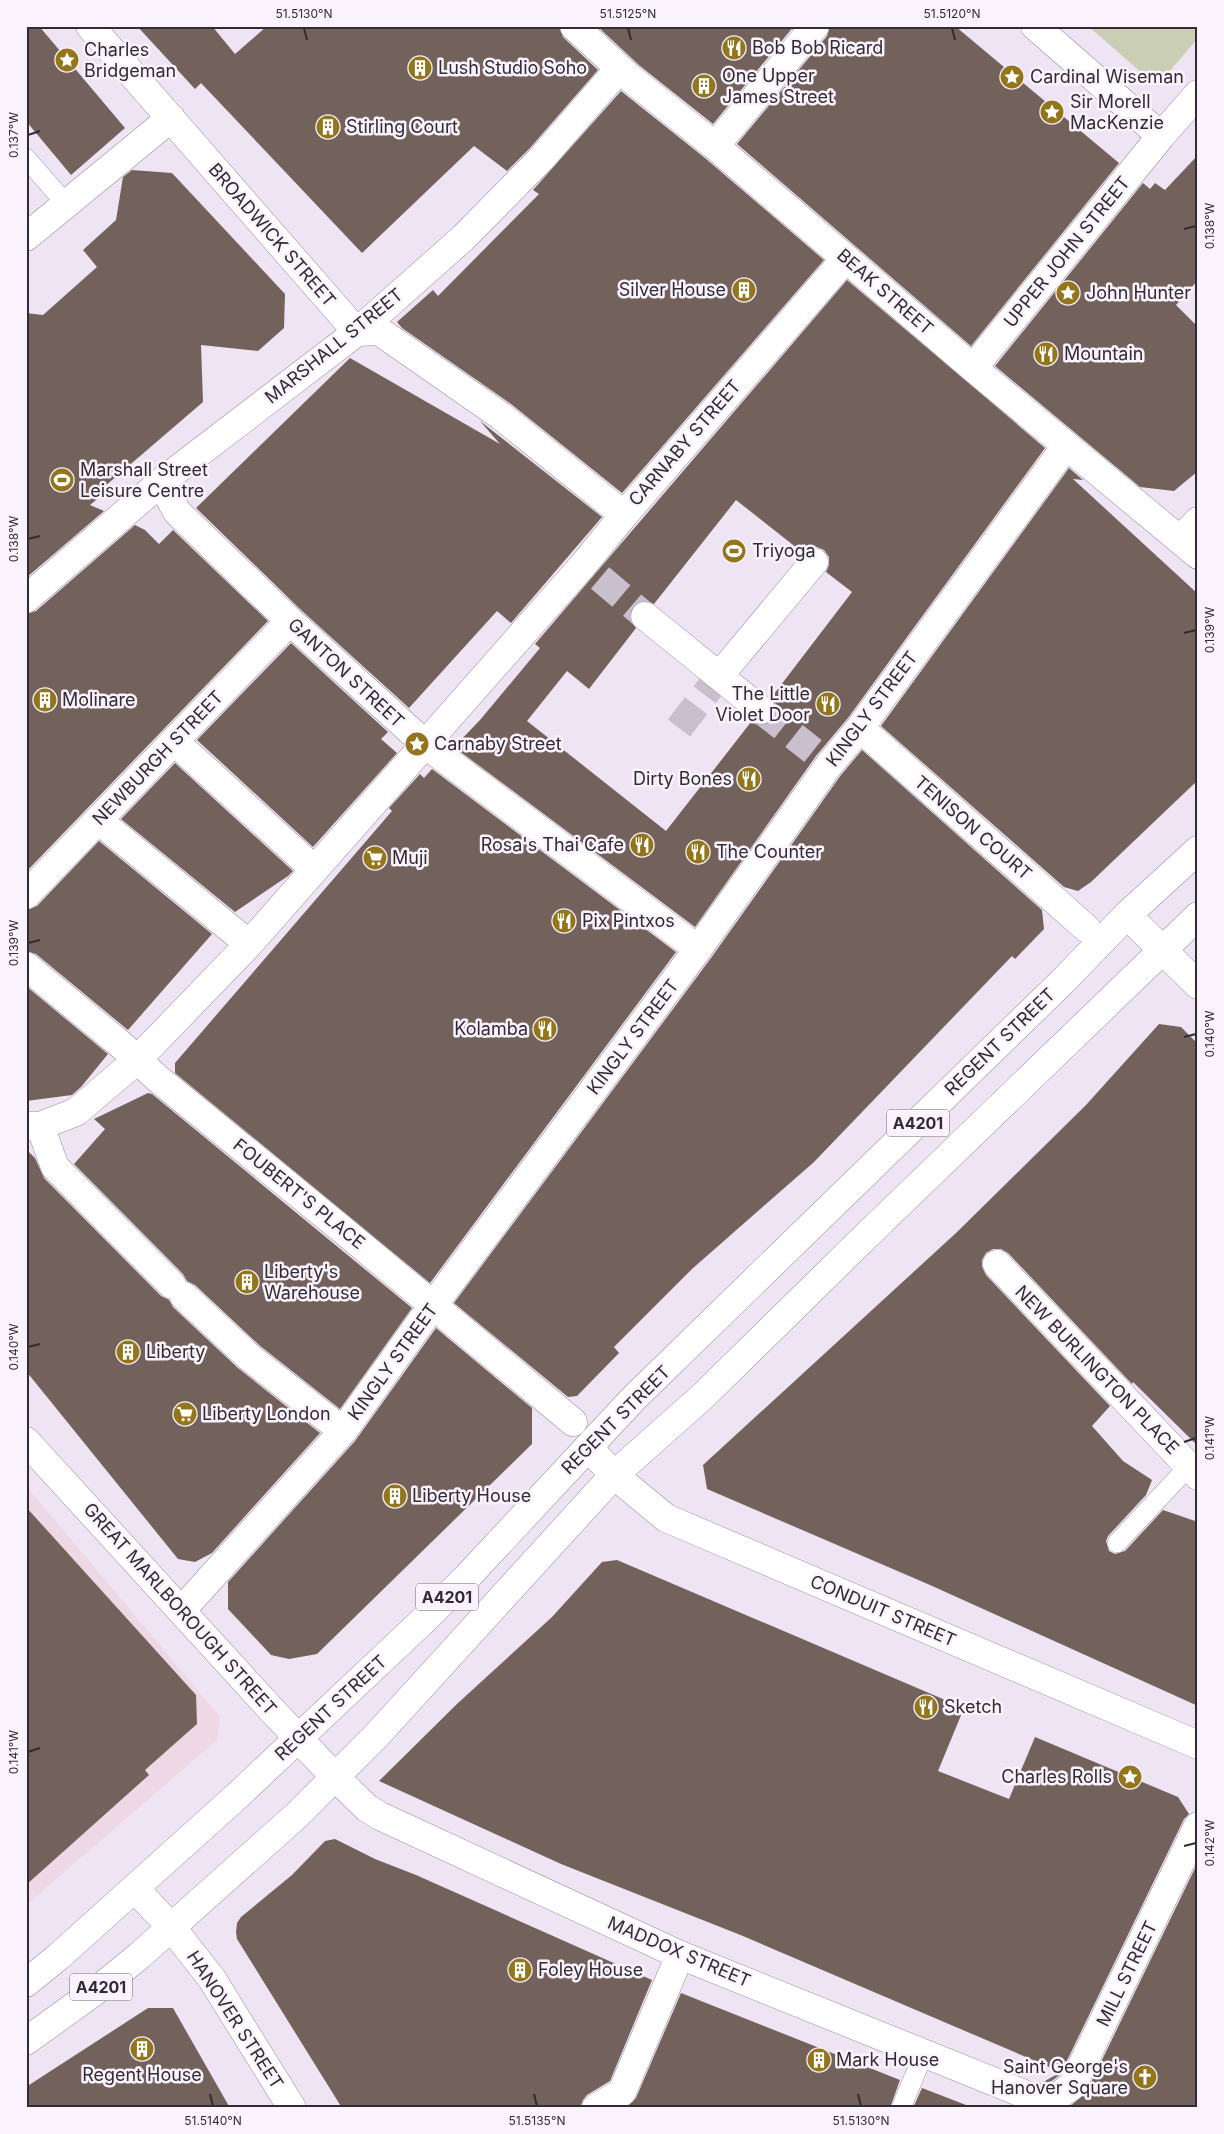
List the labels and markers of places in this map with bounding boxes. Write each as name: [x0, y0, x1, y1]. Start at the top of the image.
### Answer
restaurant icon: Bob Bob Ricard: [721, 35, 747, 61]
place label: Bob Bob Ricard: [752, 37, 883, 58]
place label: Charles Bridgeman: [84, 39, 176, 81]
place icon: Charles Bridgeman: [54, 47, 80, 73]
building icon: Lush Studio Soho: [407, 55, 433, 81]
place label: Lush Studio Soho: [438, 57, 587, 78]
place icon: Cardinal Wiseman: [999, 64, 1025, 90]
place label: One Upper James Street: [722, 65, 834, 107]
place label: Cardinal Wiseman: [1030, 66, 1184, 87]
building icon: One Upper James Street: [691, 73, 717, 99]
place label: Sir Morell MacKenzie: [1070, 91, 1164, 133]
place icon: Sir Morell MacKenzie: [1039, 99, 1065, 125]
building icon: Stirling Court: [315, 114, 341, 140]
place label: Stirling Court: [346, 116, 458, 137]
building icon: Silver House: [731, 277, 757, 303]
place label: Silver House: [619, 279, 726, 300]
place icon: John Hunter: [1055, 280, 1081, 306]
place label: John Hunter: [1086, 282, 1191, 303]
restaurant icon: Mountain: [1033, 341, 1059, 367]
place label: Mountain: [1064, 343, 1143, 364]
place label: Marshall Street Leisure Centre: [80, 459, 208, 501]
sports icon: Marshall Street Leisure Centre: [49, 467, 75, 493]
sports icon: Triyoga: [721, 538, 747, 564]
place label: Triyoga: [752, 540, 816, 561]
place label: The Little Violet Door: [715, 683, 810, 725]
building icon: Molinare: [32, 687, 58, 713]
place label: Molinare: [62, 689, 136, 710]
restaurant icon: The Little Violet Door: [815, 691, 841, 717]
place icon: Carnaby Street: [404, 731, 430, 757]
place label: Carnaby Street: [434, 733, 562, 754]
restaurant icon: Dirty Bones: [736, 766, 762, 792]
place label: Dirty Bones: [633, 768, 732, 789]
restaurant icon: Rosa's Thai Cafe: [629, 832, 655, 858]
place label: Rosa's Thai Cafe: [481, 834, 624, 855]
restaurant icon: The Counter: [685, 839, 711, 865]
place label: The Counter: [716, 841, 822, 862]
supermarket icon: Muji: [362, 845, 388, 871]
place label: Muji: [392, 847, 428, 868]
restaurant icon: Pix Pintxos: [551, 908, 577, 934]
place label: Pix Pintxos: [582, 910, 675, 931]
restaurant icon: Kolamba: [532, 1016, 558, 1042]
place label: Kolamba: [454, 1018, 528, 1039]
place label: Liberty's Warehouse: [264, 1261, 360, 1303]
building icon: Liberty's Warehouse: [234, 1269, 260, 1295]
building icon: Liberty: [115, 1339, 141, 1365]
place label: Liberty: [146, 1341, 205, 1362]
supermarket icon: Liberty London: [172, 1401, 198, 1427]
place label: Liberty London: [202, 1403, 331, 1424]
building icon: Liberty House: [382, 1483, 408, 1509]
place label: Liberty House: [412, 1485, 531, 1506]
restaurant icon: Sketch: [913, 1694, 939, 1720]
place label: Sketch: [944, 1696, 1002, 1717]
place icon: Charles Rolls: [1117, 1764, 1143, 1790]
place label: Charles Rolls: [1001, 1766, 1112, 1787]
building icon: Foley House: [507, 1957, 533, 1983]
place label: Foley House: [538, 1959, 643, 1980]
building icon: Regent House: [129, 2036, 155, 2062]
building icon: Mark House: [806, 2047, 832, 2073]
place label: Mark House: [836, 2049, 939, 2070]
place label: Saint George's Hanover Square: [991, 2056, 1128, 2098]
place label: Regent House: [82, 2064, 202, 2085]
church icon: Saint George's Hanover Square: [1132, 2064, 1158, 2090]

